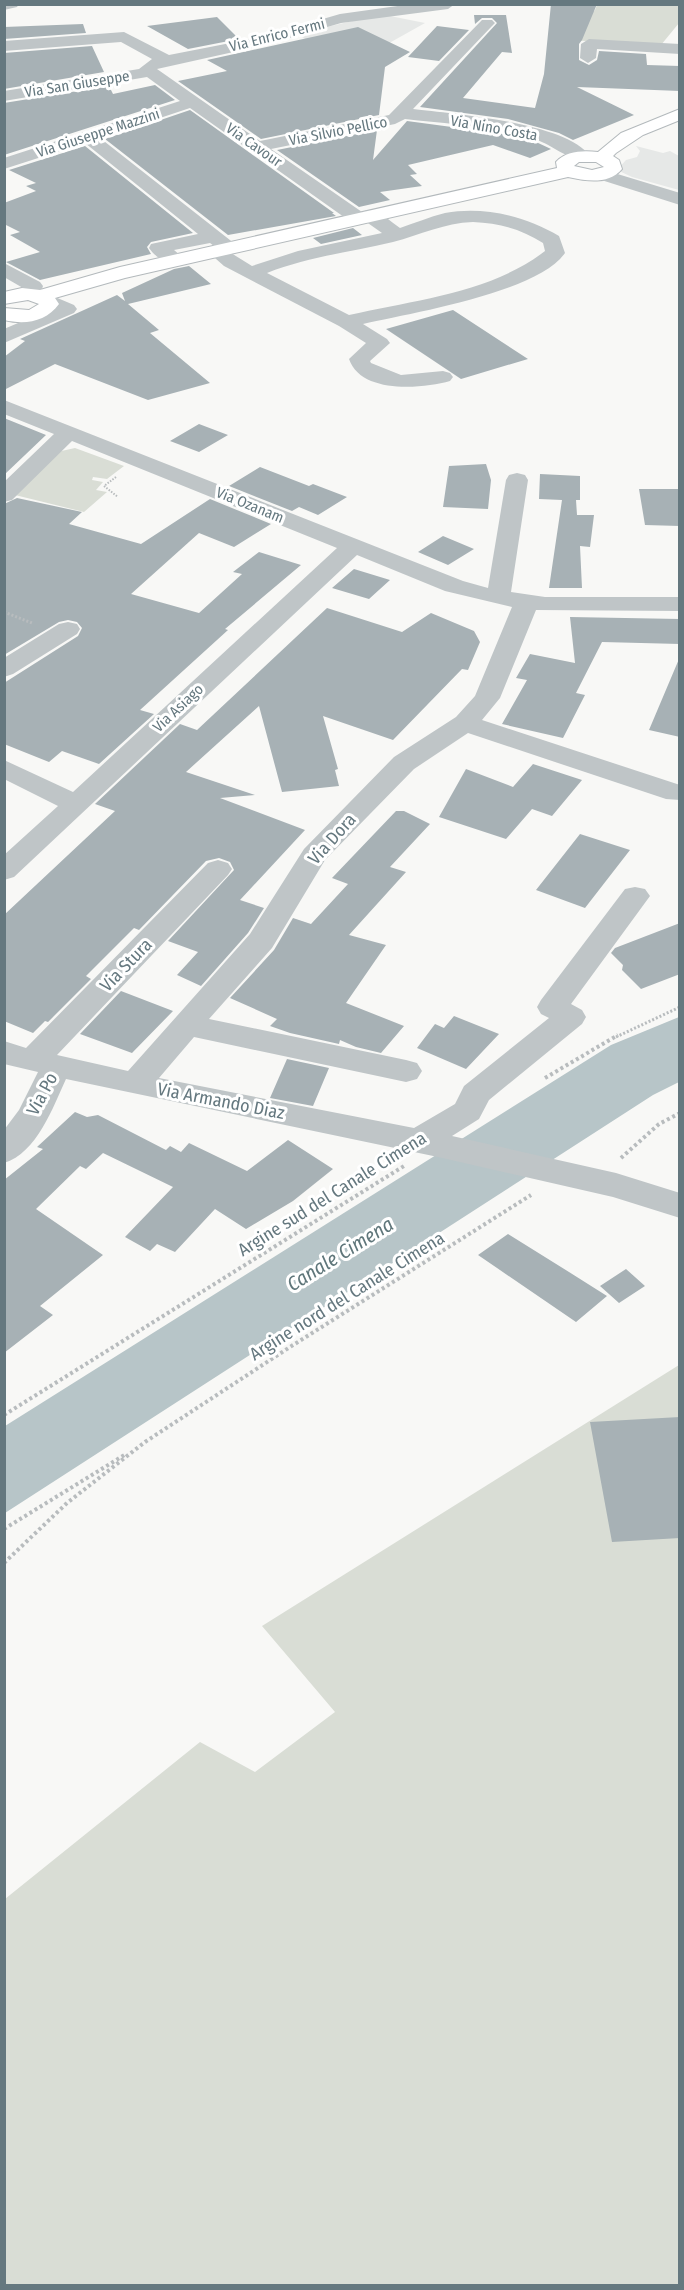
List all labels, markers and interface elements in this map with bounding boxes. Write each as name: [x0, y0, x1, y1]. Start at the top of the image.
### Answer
street label: Via Enrico Fermi: [227, 14, 327, 56]
street label: Via San Giuseppe: [23, 67, 131, 101]
street label: Via Giuseppe Mazzini: [34, 105, 162, 161]
street label: Via Nino Costa: [449, 111, 539, 145]
street label: Via Silvio Pellico: [287, 113, 389, 149]
street label: Via Cavour: [222, 119, 286, 171]
street label: Via Ozanam: [214, 483, 286, 527]
street label: Via Asiago: [149, 680, 207, 736]
street label: Via Dora: [303, 809, 361, 869]
street label: Via Stura: [95, 934, 157, 996]
street label: Via Po: [22, 1069, 62, 1119]
street label: Via Armando Diaz: [156, 1078, 286, 1124]
street label: Argine sud del Canale Cimena: [234, 1127, 430, 1261]
water label: Canale Cimena: [282, 1212, 398, 1296]
street label: Argine nord del Canale Cimena: [245, 1227, 449, 1365]

